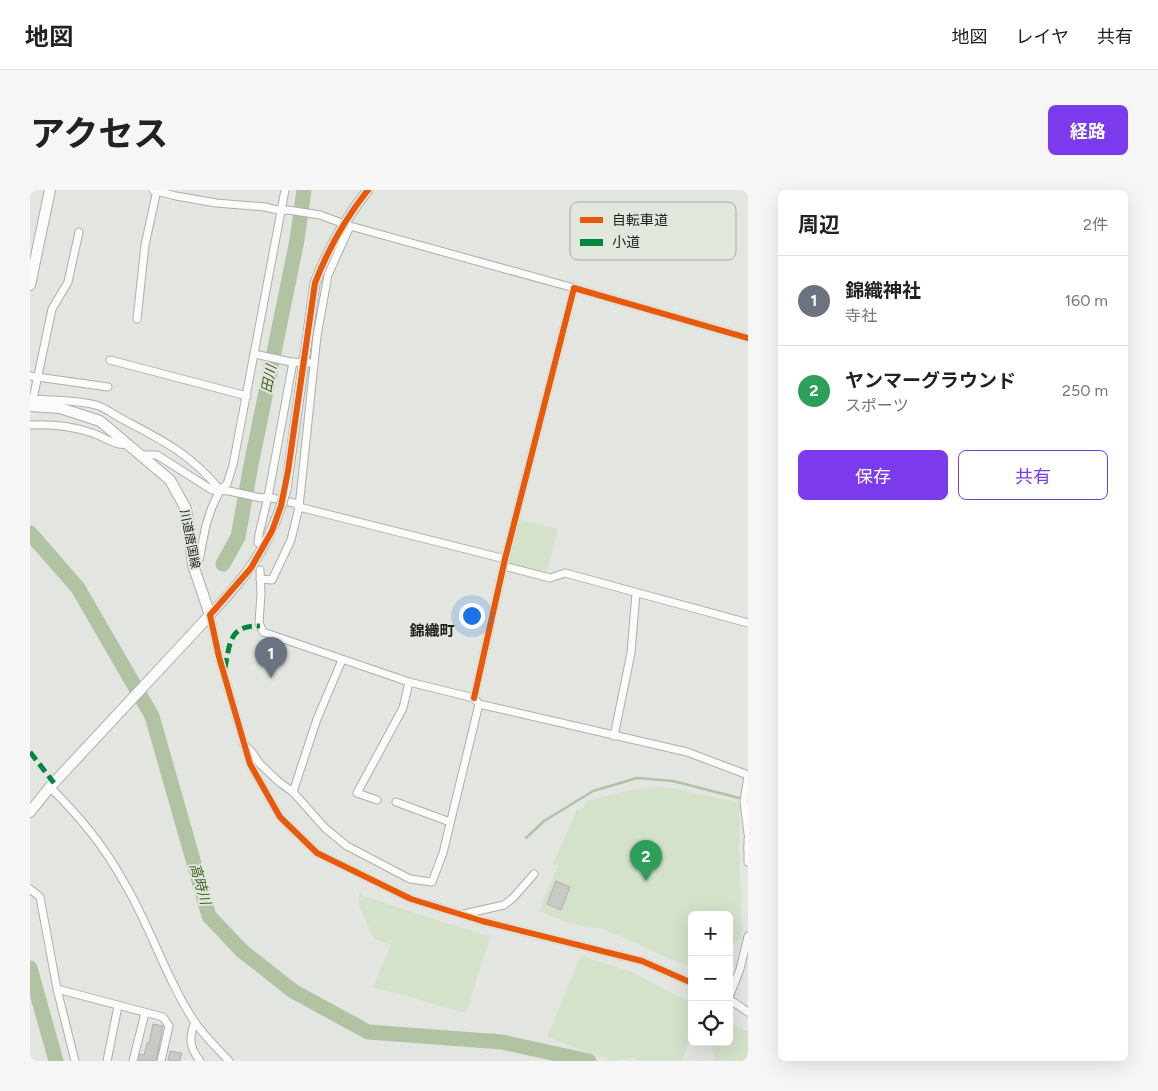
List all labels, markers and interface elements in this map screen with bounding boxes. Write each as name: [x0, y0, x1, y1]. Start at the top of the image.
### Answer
text: 地図: [25, 22, 73, 51]
text: 地図: [952, 26, 988, 48]
text: レイヤ: [1016, 26, 1069, 48]
text: 共有: [1097, 26, 1133, 48]
button: 経路: [1048, 105, 1128, 155]
text: アクセス: [30, 113, 168, 155]
legend: [570, 202, 736, 260]
text: 自転車道: [612, 212, 668, 229]
text: 周辺: [798, 212, 840, 237]
text: 2件: [1083, 215, 1108, 234]
text: 小道: [612, 234, 640, 251]
text: 錦織神社: [845, 279, 921, 302]
text: 1: [811, 291, 817, 310]
text: 160 m: [1065, 291, 1108, 310]
text: 寺社: [845, 306, 877, 325]
water label: 田川: [258, 362, 280, 394]
text: ヤンマーグラウンド: [845, 369, 1016, 392]
text: 2: [809, 381, 819, 400]
text: 250 m: [1062, 381, 1108, 400]
text: スポーツ: [845, 396, 909, 415]
button: 保存: [798, 450, 948, 500]
button: 共有: [958, 450, 1108, 500]
street label: 川道唐国線: [177, 508, 203, 570]
your location: [459, 603, 485, 629]
district label: 錦織町: [409, 622, 455, 640]
pin: 1: [255, 637, 287, 678]
pin: 2: [630, 840, 662, 881]
water label: 高時川: [186, 861, 215, 908]
map controls: [688, 911, 733, 1046]
button: +: [688, 911, 733, 956]
button: −: [688, 956, 733, 1001]
button: locate: [688, 1001, 733, 1046]

